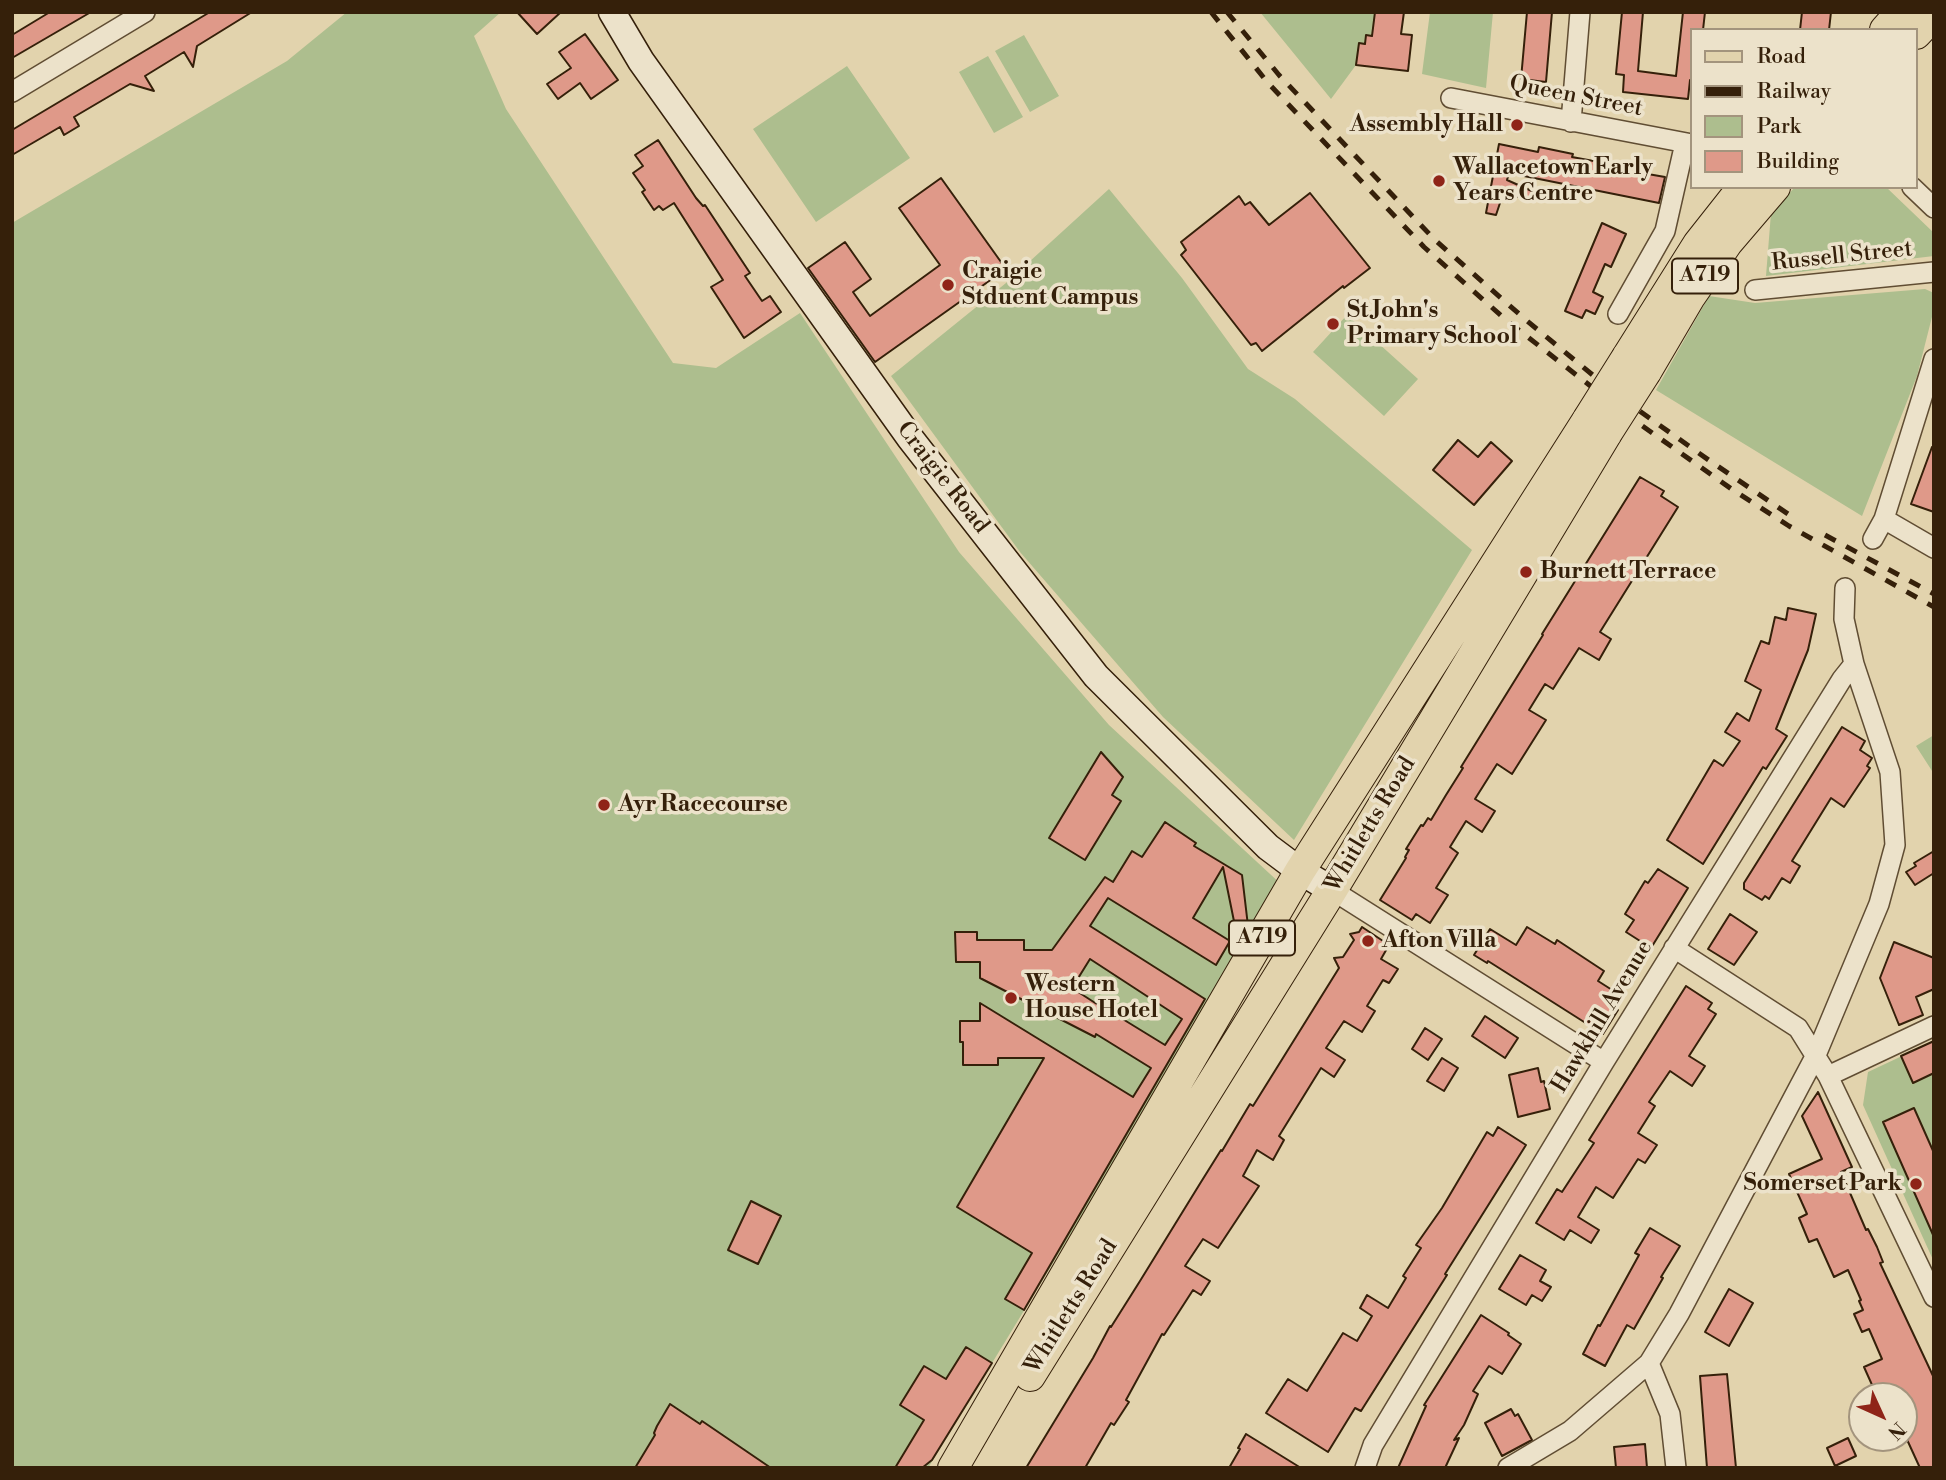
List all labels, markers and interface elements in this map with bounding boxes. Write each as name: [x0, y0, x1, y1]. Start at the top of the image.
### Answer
legend: [1690, 28, 1918, 189]
text: Road: [1757, 44, 1806, 70]
street label: Queen Street: [1507, 71, 1645, 123]
text: Railway: [1757, 79, 1831, 105]
place label: Assembly Hall: [1350, 111, 1503, 139]
text: Park: [1757, 114, 1801, 140]
marker: Assembly Hall: [1509, 117, 1525, 133]
text: Building: [1757, 149, 1839, 175]
place label: Wallacetown Early Years Centre: [1453, 154, 1653, 208]
marker: Wallacetown Early Years Centre: [1431, 173, 1447, 189]
street label: Russell Street: [1770, 236, 1914, 278]
place label: Craigie Stduent Campus: [962, 258, 1138, 312]
road number: A719: [1672, 258, 1738, 294]
marker: Craigie Stduent Campus: [940, 277, 956, 293]
place label: St John's Primary School: [1347, 297, 1518, 351]
marker: St John's Primary School: [1325, 316, 1341, 332]
street label: Craigie Road: [890, 417, 994, 539]
place label: Burnett Terrace: [1540, 558, 1716, 586]
marker: Burnett Terrace: [1518, 564, 1534, 580]
street label: Whitletts Road: [1320, 752, 1422, 898]
place label: Ayr Racecourse: [618, 791, 788, 819]
marker: Ayr Racecourse: [596, 797, 612, 813]
road number: A719: [1229, 920, 1295, 956]
place label: Afton Villa: [1382, 927, 1497, 955]
marker: Afton Villa: [1360, 933, 1376, 949]
street label: Hawkhill Avenue: [1547, 936, 1659, 1098]
place label: Western House Hotel: [1025, 971, 1158, 1025]
marker: Western House Hotel: [1003, 990, 1019, 1006]
place label: Somerset Park: [1743, 1170, 1902, 1198]
marker: Somerset Park: [1908, 1176, 1924, 1192]
street label: Whitletts Road: [1020, 1235, 1124, 1379]
north arrow: [1848, 1382, 1918, 1452]
text: N: [1883, 1417, 1910, 1444]

